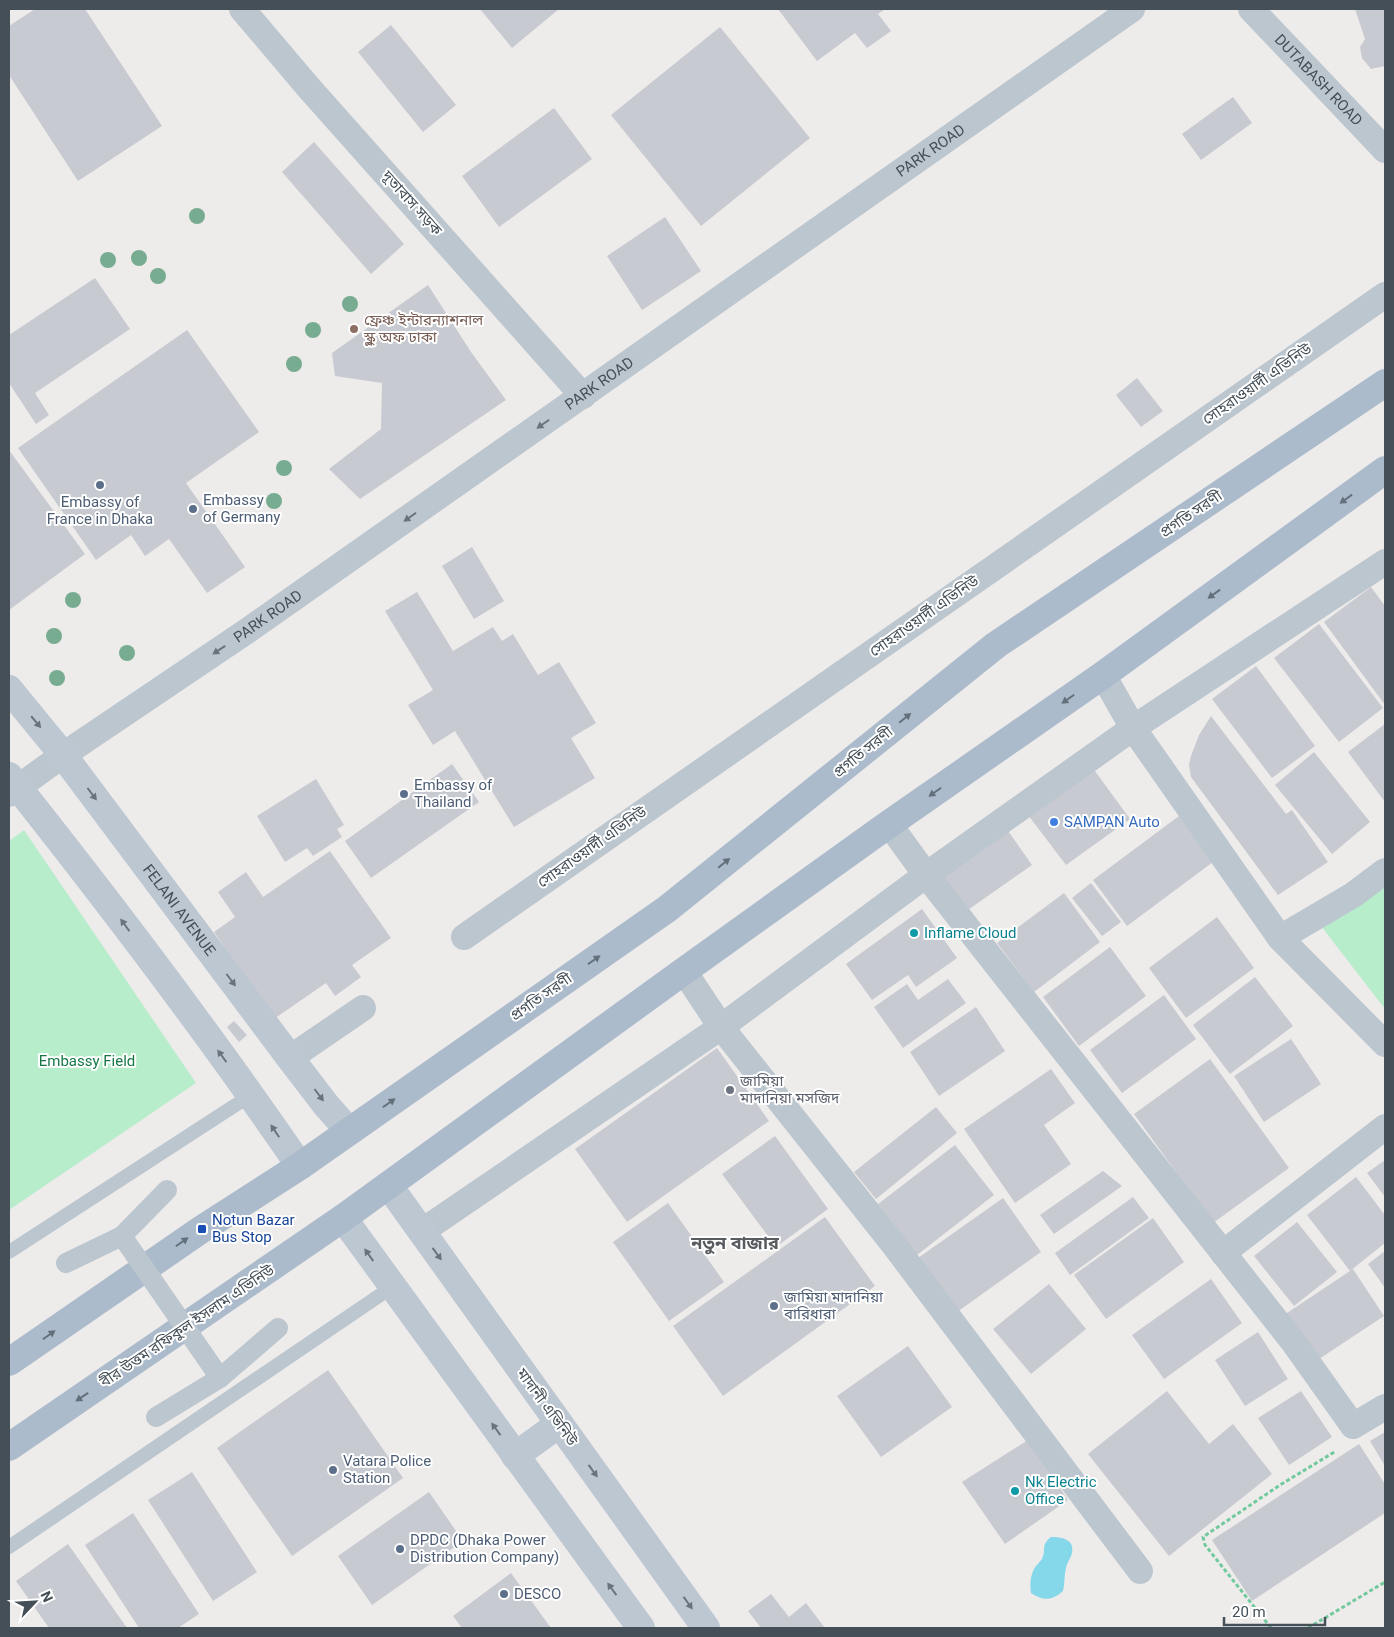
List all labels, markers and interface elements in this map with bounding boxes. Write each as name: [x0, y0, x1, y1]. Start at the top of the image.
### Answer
street label: DUTABASH ROAD: [1271, 31, 1366, 129]
street label: PARK ROAD: [893, 120, 968, 181]
street label: দূতাবাস সড়ক: [378, 166, 446, 240]
place label: ফ্রেঞ্চ ইন্টারন্যাশনাল স্কুল অফ ঢাকা: [363, 311, 484, 346]
marker: ফ্রেঞ্চ ইন্টারন্যাশনাল স্কুল অফ ঢাকা: [348, 323, 360, 335]
street label: সোহরাওয়ার্দী এভিনিউ: [1199, 339, 1315, 428]
street label: PARK ROAD: [561, 353, 637, 414]
one-way arrow: [536, 419, 550, 429]
marker: Embassy of France in Dhaka: [94, 479, 106, 491]
street label: প্রগতি সরণী: [1157, 486, 1226, 541]
place label: Embassy of Germany: [203, 491, 280, 526]
place label: Embassy of France in Dhaka: [47, 493, 153, 528]
one-way arrow: [1339, 494, 1353, 504]
marker: Embassy of Germany: [187, 503, 199, 515]
one-way arrow: [403, 512, 417, 522]
street label: সোহরাওয়ার্দী এভিনিউ: [866, 571, 982, 660]
street label: PARK ROAD: [230, 586, 306, 646]
one-way arrow: [1207, 589, 1221, 599]
one-way arrow: [213, 645, 226, 655]
one-way arrow: [1061, 694, 1075, 704]
one-way arrow: [899, 712, 912, 723]
one-way arrow: [30, 715, 41, 728]
street label: প্রগতি সরণী: [830, 722, 897, 781]
place label: Embassy of Thailand: [414, 776, 493, 811]
one-way arrow: [87, 787, 97, 801]
one-way arrow: [928, 787, 942, 797]
marker: Embassy of Thailand: [398, 788, 410, 800]
street label: সোহরাওয়ার্দী এভিনিউ: [534, 802, 650, 891]
place label: SAMPAN Auto: [1064, 813, 1160, 831]
marker: SAMPAN Auto: [1048, 816, 1060, 828]
one-way arrow: [717, 858, 730, 869]
street label: FELANI AVENUE: [139, 861, 219, 960]
one-way arrow: [120, 919, 131, 932]
place label: Inflame Cloud: [924, 924, 1017, 942]
marker: Inflame Cloud: [908, 927, 920, 939]
one-way arrow: [587, 955, 601, 965]
street label: প্রগতি সরণী: [507, 969, 576, 1025]
one-way arrow: [226, 973, 237, 986]
one-way arrow: [217, 1049, 227, 1063]
park label: Embassy Field: [39, 1052, 135, 1070]
place label: জামিয়া মাদানিয়া মসজিদ: [739, 1072, 840, 1107]
marker: জামিয়া মাদানিয়া মসজিদ: [724, 1084, 736, 1096]
one-way arrow: [313, 1088, 324, 1101]
one-way arrow: [382, 1098, 396, 1108]
one-way arrow: [270, 1124, 280, 1138]
place label: Notun Bazar Bus Stop: [212, 1211, 295, 1246]
marker: Notun Bazar Bus Stop: [196, 1223, 208, 1235]
district label: নতুন বাজার: [690, 1232, 780, 1255]
one-way arrow: [176, 1237, 189, 1247]
one-way arrow: [432, 1247, 442, 1261]
one-way arrow: [364, 1248, 374, 1262]
street label: বীর উত্তম রফিকুল ইসলাম এভিনিউ: [96, 1261, 278, 1392]
place label: জামিয়া মাদানিয়া বারিধারা: [783, 1288, 884, 1323]
marker: জামিয়া মাদানিয়া বারিধারা: [768, 1300, 780, 1312]
one-way arrow: [42, 1330, 56, 1340]
street label: মাদানী এভিনিউ: [512, 1364, 581, 1450]
one-way arrow: [75, 1393, 89, 1402]
one-way arrow: [490, 1423, 501, 1436]
place label: Vatara Police Station: [343, 1452, 431, 1487]
marker: Vatara Police Station: [327, 1464, 339, 1476]
one-way arrow: [588, 1464, 598, 1478]
place label: Nk Electric Office: [1025, 1473, 1097, 1508]
marker: Nk Electric Office: [1009, 1485, 1021, 1497]
place label: DPDC (Dhaka Power Distribution Company): [410, 1531, 559, 1566]
marker: DPDC (Dhaka Power Distribution Company): [394, 1543, 406, 1555]
north arrow: [10, 1577, 60, 1627]
one-way arrow: [607, 1582, 617, 1596]
place label: DESCO: [514, 1585, 561, 1603]
marker: DESCO: [498, 1588, 510, 1600]
text: N: [37, 1589, 56, 1604]
scale bar: [1224, 1594, 1325, 1626]
one-way arrow: [683, 1596, 693, 1610]
text: 20 m: [1232, 1603, 1266, 1621]

